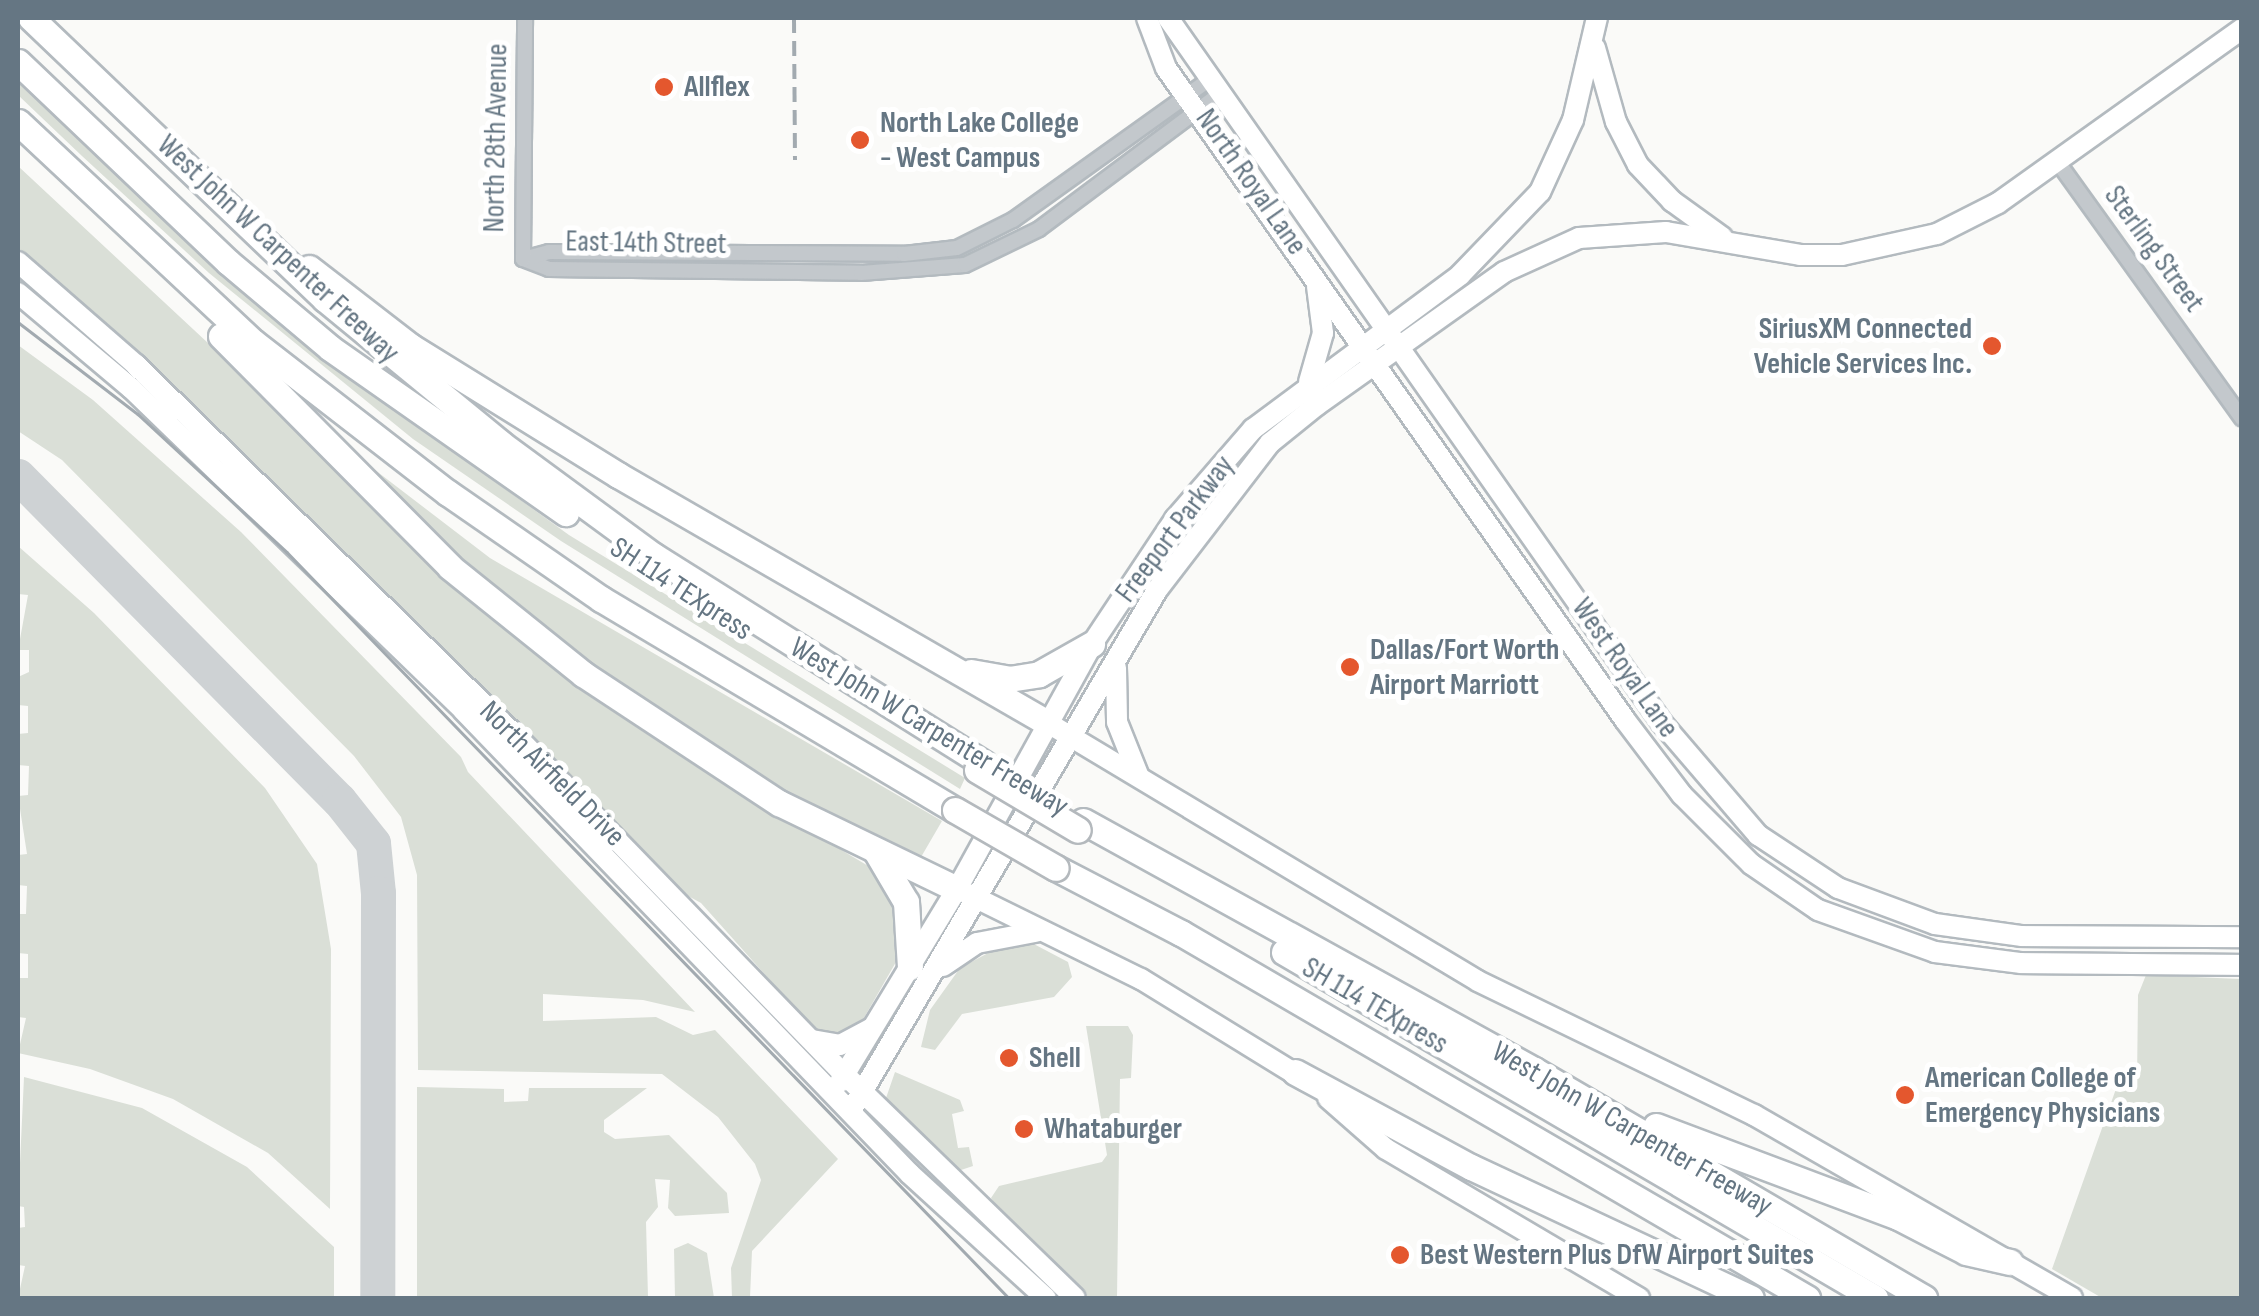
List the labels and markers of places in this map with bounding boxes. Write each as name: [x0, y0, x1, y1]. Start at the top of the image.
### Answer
place label: Allflex: [684, 69, 750, 105]
marker: Allflex: [653, 76, 675, 98]
place label: North Lake College - West Campus: [880, 105, 1079, 176]
marker: North Lake College - West Campus: [849, 129, 871, 151]
place label: SiriusXM Connected Vehicle Services Inc.: [1754, 311, 1972, 382]
marker: SiriusXM Connected Vehicle Services Inc.: [1981, 335, 2003, 357]
place label: Dallas/Fort Worth Airport Marriott: [1370, 632, 1559, 702]
marker: Dallas/Fort Worth Airport Marriott: [1339, 656, 1361, 678]
place label: Shell: [1029, 1040, 1081, 1076]
marker: Shell: [998, 1047, 1020, 1069]
place label: American College of Emergency Physicians: [1925, 1060, 2160, 1130]
marker: American College of Emergency Physicians: [1894, 1084, 1916, 1106]
place label: Whataburger: [1044, 1111, 1182, 1147]
marker: Whataburger: [1013, 1118, 1035, 1140]
place label: Best Western Plus DfW Airport Suites: [1420, 1237, 1814, 1273]
marker: Best Western Plus DfW Airport Suites: [1389, 1244, 1411, 1266]

